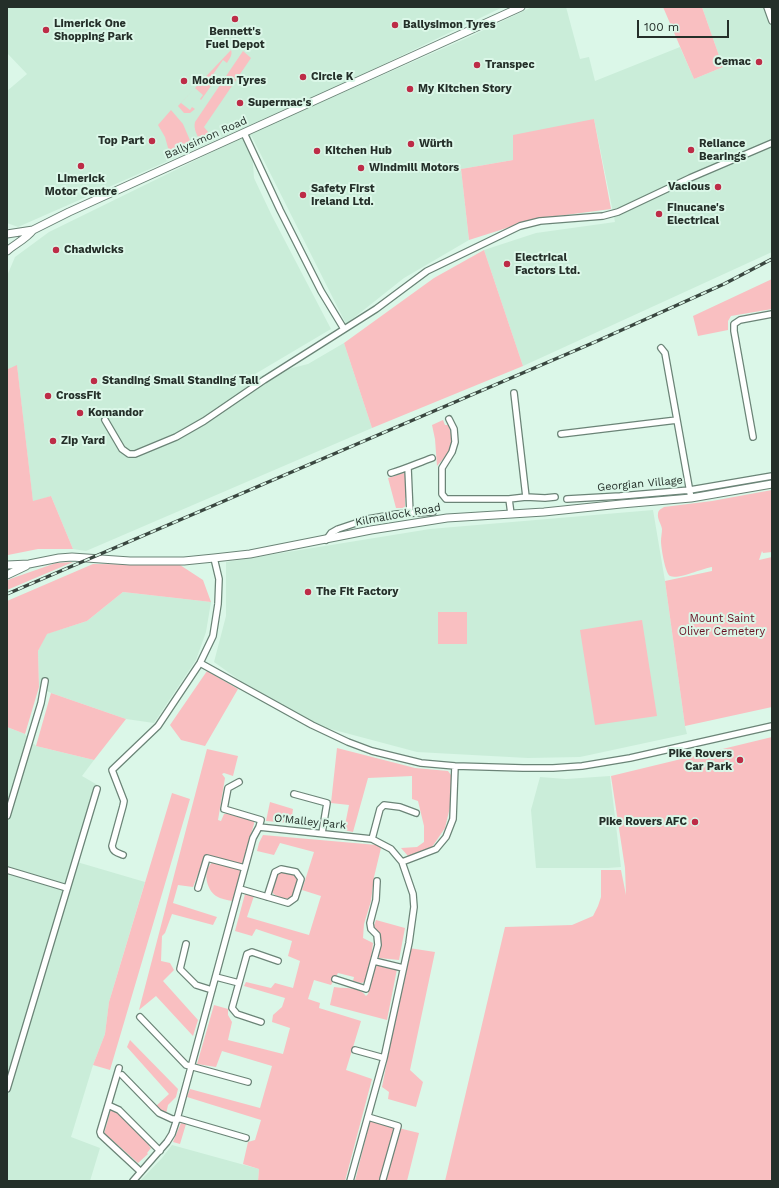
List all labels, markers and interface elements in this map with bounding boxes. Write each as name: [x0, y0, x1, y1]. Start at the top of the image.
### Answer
scale bar: [639, 12, 731, 38]
marker: Bennett's Fuel Depot: [230, 14, 240, 24]
place label: Limerick One Shopping Park: [54, 17, 133, 43]
place label: Ballysimon Tyres: [403, 18, 496, 32]
marker: Ballysimon Tyres: [390, 20, 400, 30]
text: 100 m: [644, 20, 679, 34]
marker: Limerick One Shopping Park: [41, 25, 51, 35]
place label: Bennett's Fuel Depot: [206, 25, 264, 51]
place label: Cemac: [714, 55, 751, 69]
marker: Cemac: [754, 57, 764, 67]
place label: Transpec: [485, 58, 535, 72]
marker: Transpec: [472, 60, 482, 70]
place label: Circle K: [311, 70, 353, 84]
marker: Circle K: [298, 72, 308, 82]
place label: Modern Tyres: [192, 74, 266, 88]
marker: Modern Tyres: [179, 76, 189, 86]
place label: My Kitchen Story: [418, 82, 512, 96]
marker: My Kitchen Story: [405, 84, 415, 94]
place label: Supermac's: [248, 96, 311, 110]
marker: Supermac's: [235, 98, 245, 108]
street label: Ballysimon Road: [163, 114, 249, 162]
place label: Top Part: [98, 134, 144, 148]
marker: Top Part: [147, 136, 157, 146]
place label: Würth: [419, 137, 453, 151]
place label: Reliance Bearings: [699, 137, 746, 163]
marker: Würth: [406, 139, 416, 149]
place label: Kitchen Hub: [325, 144, 392, 158]
marker: Reliance Bearings: [686, 145, 696, 155]
marker: Kitchen Hub: [312, 146, 322, 156]
marker: Limerick Motor Centre: [76, 161, 86, 171]
place label: Windmill Motors: [369, 161, 459, 175]
marker: Windmill Motors: [356, 163, 366, 173]
place label: Limerick Motor Centre: [45, 172, 117, 198]
place label: Vacious: [668, 180, 710, 194]
place label: Safety First Ireland Ltd.: [311, 182, 375, 208]
marker: Vacious: [713, 182, 723, 192]
marker: Safety First Ireland Ltd.: [298, 190, 308, 200]
place label: Finucane's Electrical: [667, 201, 725, 227]
marker: Finucane's Electrical: [654, 209, 664, 219]
place label: Chadwicks: [64, 243, 124, 257]
marker: Chadwicks: [51, 245, 61, 255]
place label: Electrical Factors Ltd.: [515, 251, 580, 277]
marker: Electrical Factors Ltd.: [502, 259, 512, 269]
place label: Standing Small Standing Tall: [102, 374, 259, 388]
marker: Standing Small Standing Tall: [89, 376, 99, 386]
place label: CrossFit: [56, 389, 101, 403]
marker: CrossFit: [43, 391, 53, 401]
place label: Komandor: [88, 406, 144, 420]
marker: Komandor: [75, 408, 85, 418]
place label: Zip Yard: [61, 434, 105, 448]
marker: Zip Yard: [48, 436, 58, 446]
street label: Georgian Village: [597, 474, 683, 494]
street label: Kilmallock Road: [354, 501, 442, 529]
place label: The Fit Factory: [316, 585, 398, 599]
marker: The Fit Factory: [303, 587, 313, 597]
park label: Mount Saint Oliver Cemetery: [679, 612, 765, 638]
place label: Pike Rovers Car Park: [668, 747, 732, 773]
marker: Pike Rovers Car Park: [735, 755, 745, 765]
street label: O'Malley Park: [273, 812, 347, 832]
place label: Pike Rovers AFC: [599, 815, 687, 829]
marker: Pike Rovers AFC: [690, 817, 700, 827]

